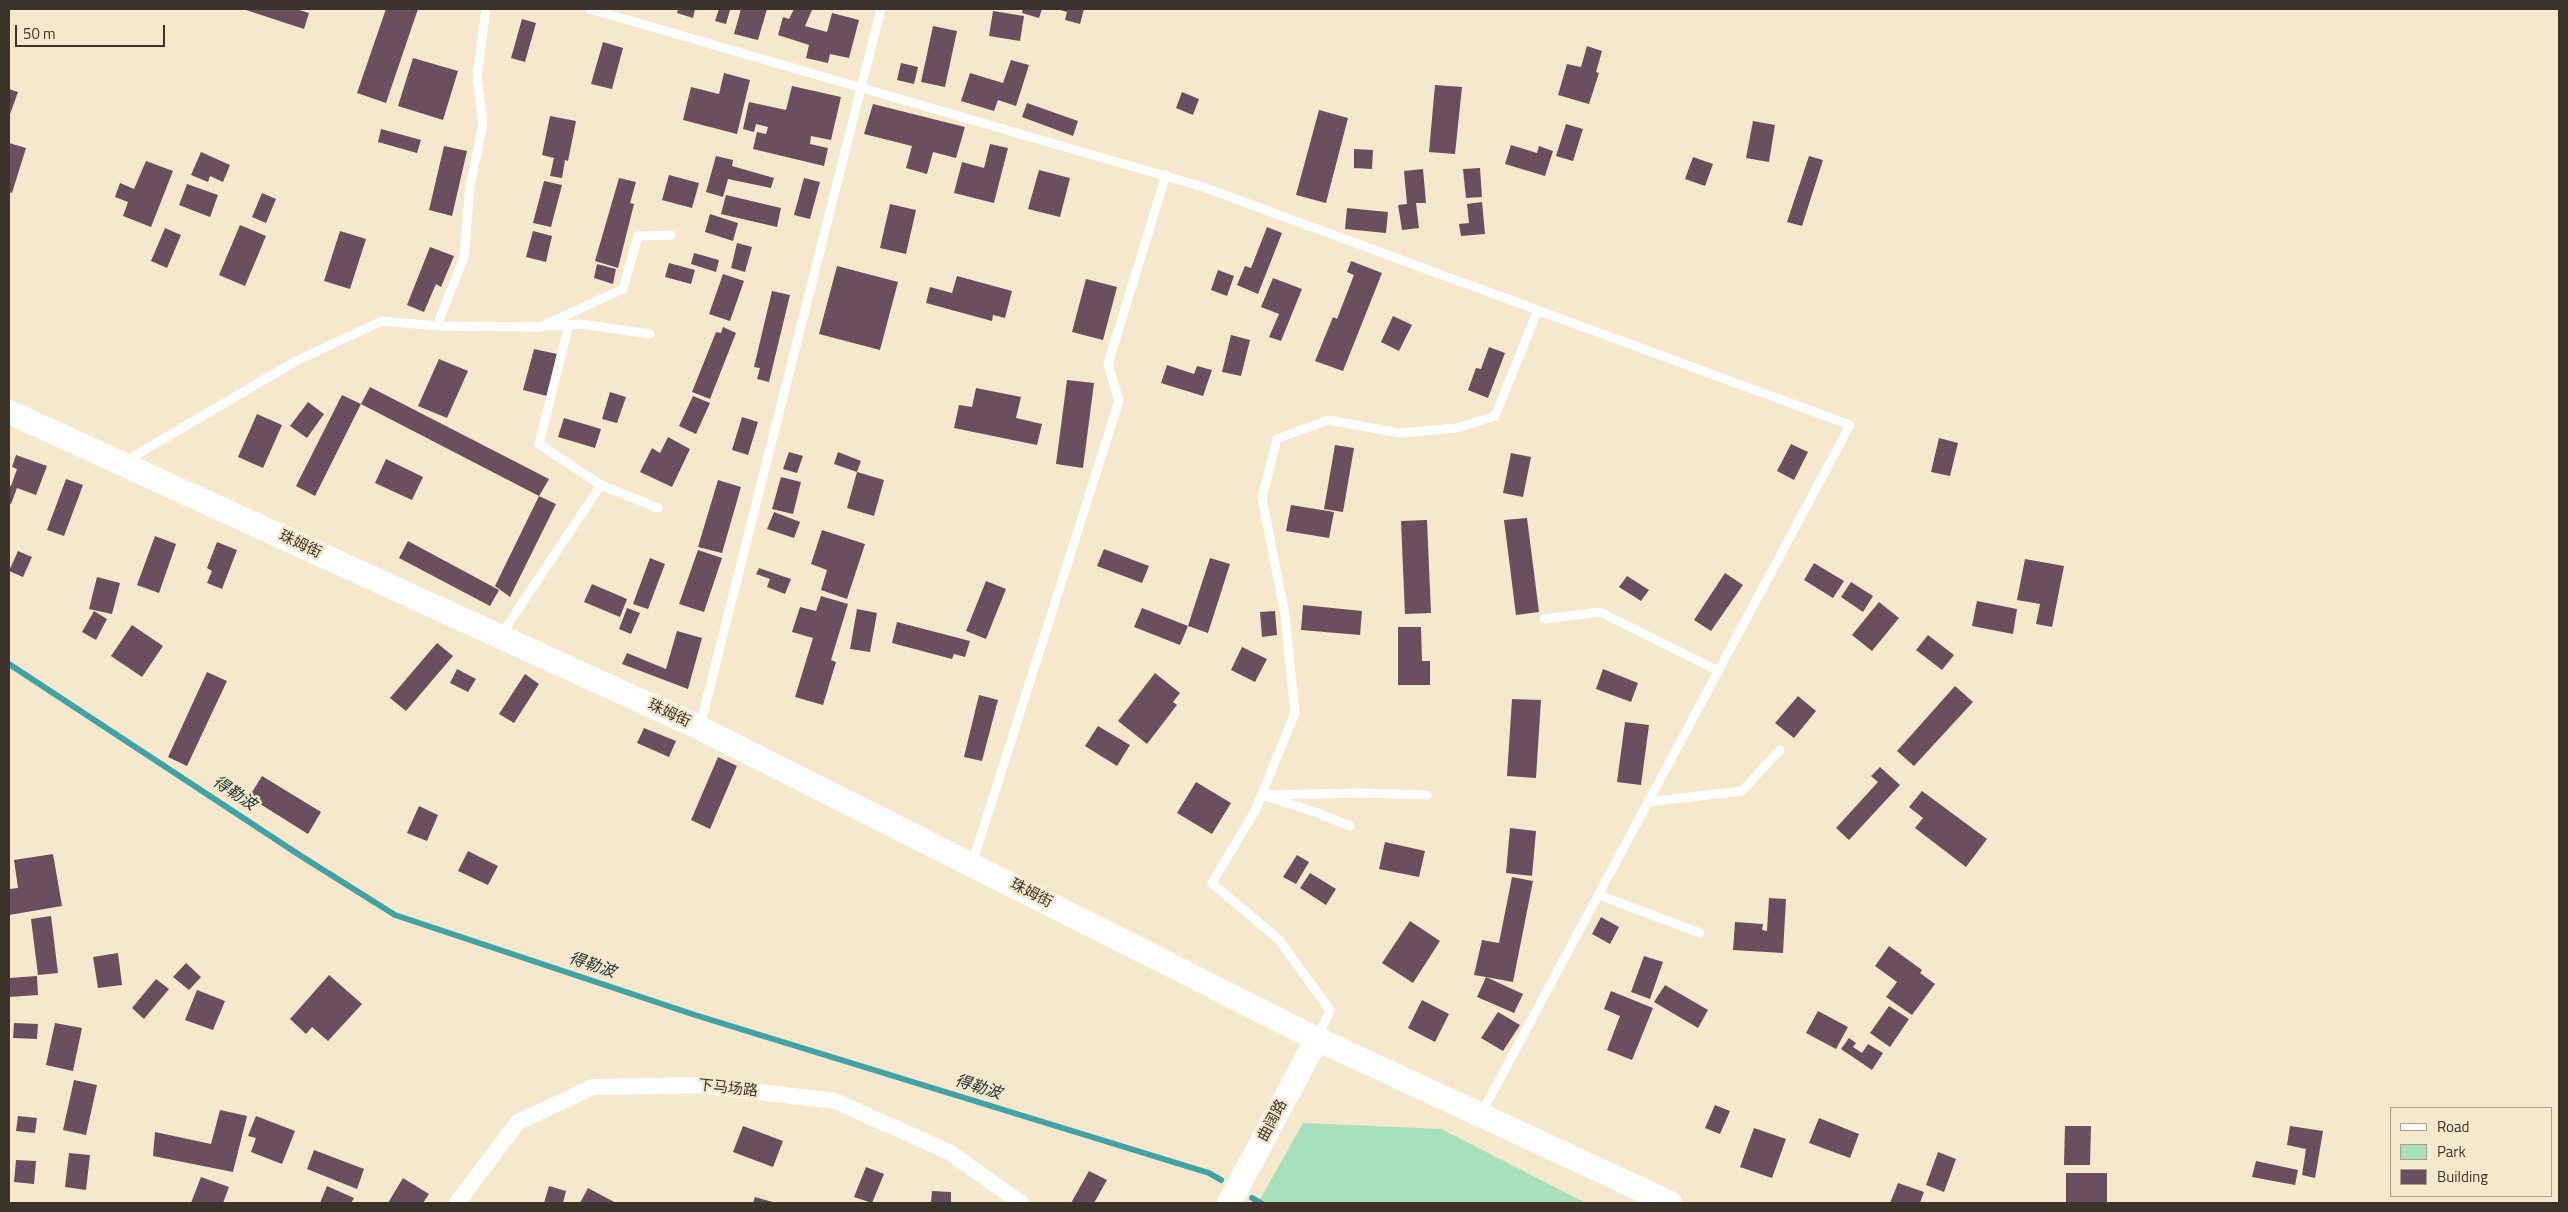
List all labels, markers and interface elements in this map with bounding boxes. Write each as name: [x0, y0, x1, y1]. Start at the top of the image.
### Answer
scale bar: [18, 15, 168, 47]
text: 50 m: [23, 22, 56, 45]
street label: 珠姆街: [276, 527, 324, 563]
street label: 珠姆街: [645, 696, 693, 732]
water label: 得勒波: [209, 773, 259, 815]
street label: 珠姆街: [1007, 876, 1055, 912]
water label: 得勒波: [566, 949, 618, 983]
water label: 得勒波: [952, 1072, 1004, 1104]
street label: 下马场路: [697, 1077, 759, 1101]
street label: 曲阔路: [1254, 1097, 1292, 1145]
legend: [2390, 1107, 2553, 1197]
text: Road: [2437, 1115, 2469, 1138]
text: Park: [2437, 1140, 2466, 1163]
text: Building: [2437, 1165, 2488, 1188]

